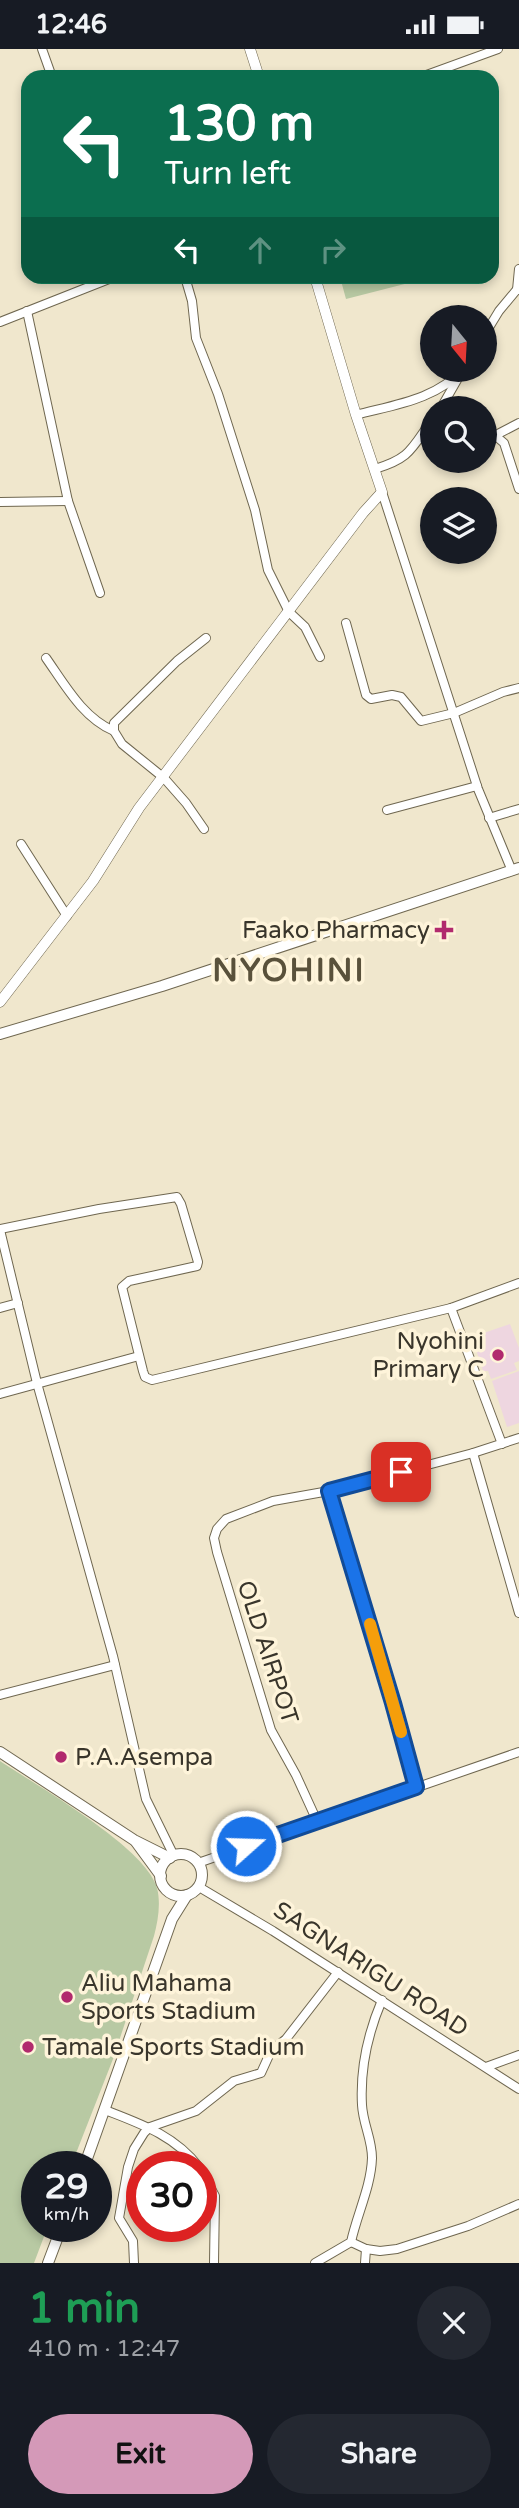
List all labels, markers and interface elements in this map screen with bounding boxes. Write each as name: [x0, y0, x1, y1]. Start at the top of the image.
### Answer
text: 12:46: [35, 9, 107, 40]
text: 130 m: [164, 95, 314, 154]
icon: left: [49, 98, 140, 189]
text: Turn left: [164, 155, 291, 193]
icon: left: [168, 231, 206, 269]
icon: ahead: [241, 231, 279, 269]
icon: right: [314, 231, 352, 269]
north arrow: [420, 305, 497, 381]
map controls: [420, 305, 497, 564]
button: search: [420, 396, 497, 473]
button: layers: [420, 487, 497, 564]
place label: Faako Pharmacy: [242, 916, 430, 945]
marker: Faako Pharmacy: [436, 922, 452, 938]
district label: NYOHINI: [212, 952, 366, 990]
place label: Nyohini Primary C: [372, 1327, 484, 1384]
marker: Nyohini Primary C: [490, 1347, 506, 1363]
pin: [371, 1442, 431, 1502]
icon: arrive: [382, 1453, 420, 1491]
street label: OLD AIRPOT: [231, 1577, 304, 1728]
place label: P.A.Asempa: [75, 1743, 213, 1772]
marker: P.A.Asempa: [53, 1749, 69, 1765]
position arrow: [209, 1809, 283, 1883]
street label: SAGNARIGU ROAD: [268, 1896, 474, 2043]
place label: Aliu Mahama Sports Stadium: [81, 1969, 256, 2026]
marker: Aliu Mahama Sports Stadium: [59, 1989, 75, 2005]
place label: Tamale Sports Stadium: [42, 2033, 305, 2062]
marker: Tamale Sports Stadium: [20, 2039, 36, 2055]
speed limit sign: 30: [126, 2151, 217, 2242]
text: 29: [45, 2166, 88, 2208]
text: km/h: [44, 2203, 89, 2225]
text: 1 min: [28, 2283, 140, 2334]
button: close: [417, 2286, 491, 2360]
text: 410 m · 12:47: [28, 2335, 180, 2363]
button: Exit: [28, 2414, 253, 2494]
button: Share: [267, 2414, 491, 2494]

